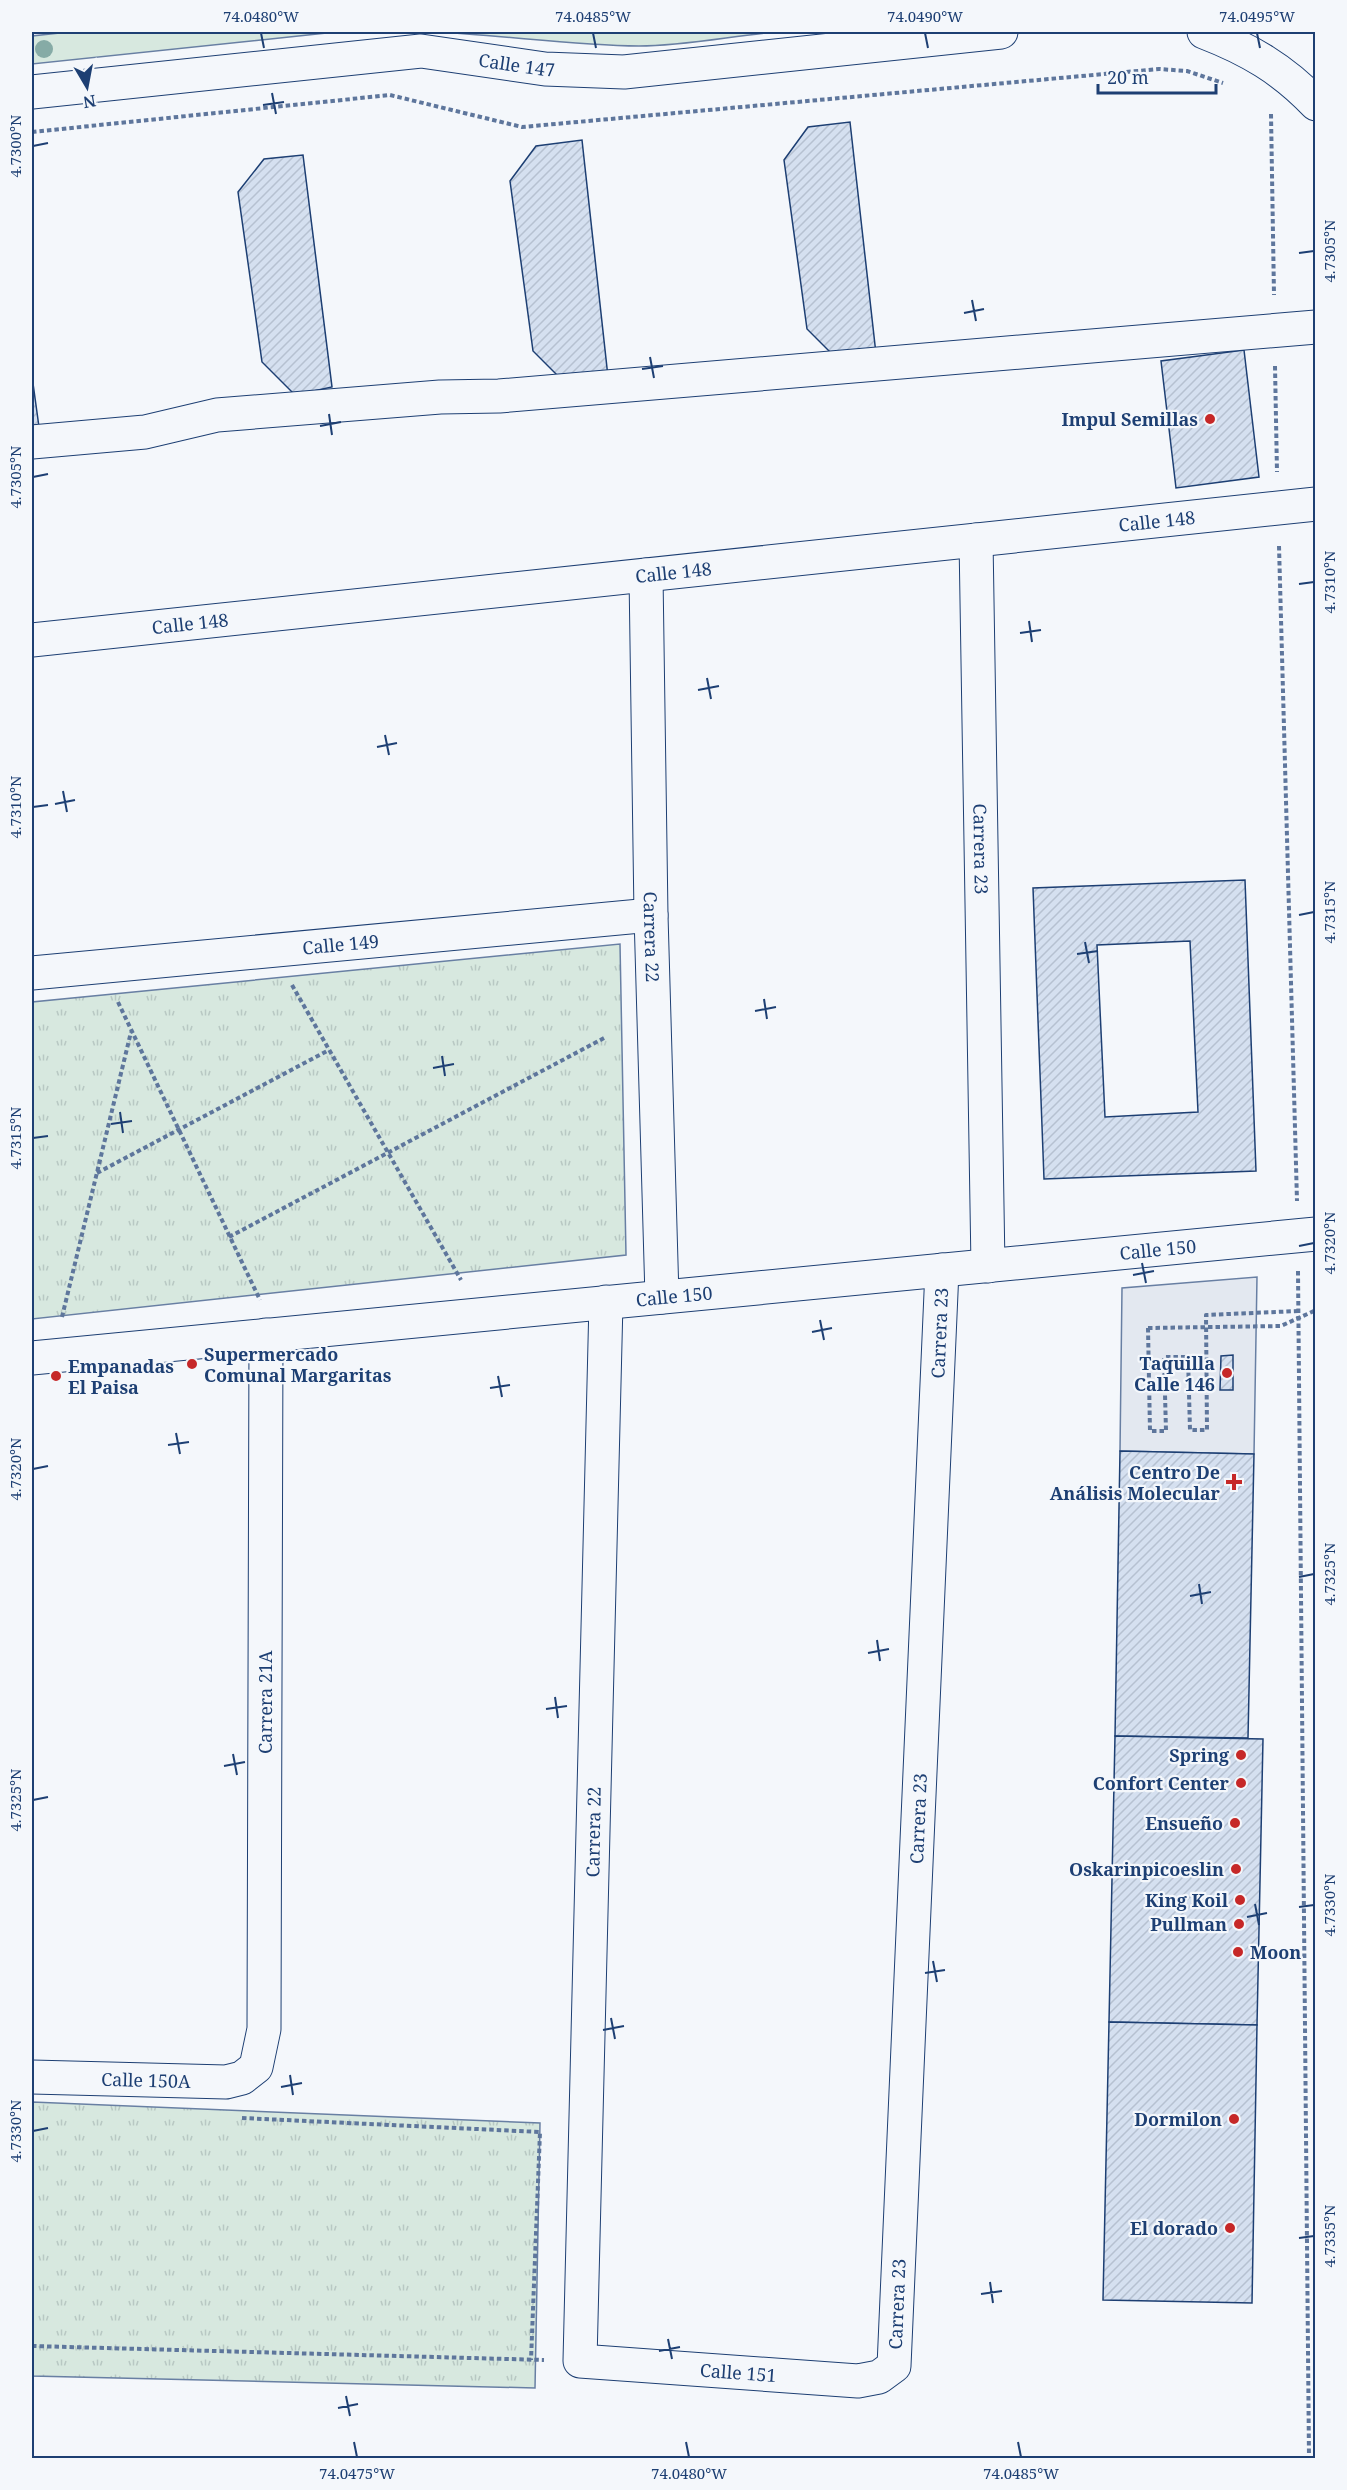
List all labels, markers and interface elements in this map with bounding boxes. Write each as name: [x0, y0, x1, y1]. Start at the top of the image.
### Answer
text: 74.0480°W: [223, 6, 299, 26]
text: 74.0485°W: [555, 6, 631, 26]
text: 74.0490°W: [887, 6, 963, 26]
text: 74.0495°W: [1219, 6, 1295, 26]
street label: Calle 147: [477, 48, 555, 81]
north arrow: [57, 57, 117, 117]
scale bar: [1098, 57, 1216, 95]
text: 20 m: [1107, 65, 1149, 89]
text: N: [81, 90, 98, 114]
text: 4.7300°N: [5, 114, 25, 178]
text: 4.7305°N: [1319, 219, 1339, 283]
place label: Impul Semillas: [1061, 407, 1198, 431]
marker: Impul Semillas: [1203, 412, 1217, 426]
text: 4.7305°N: [5, 445, 25, 509]
street label: Calle 148: [1117, 505, 1196, 537]
text: 4.7310°N: [1319, 550, 1339, 614]
street label: Calle 148: [634, 556, 713, 588]
street label: Calle 148: [151, 607, 230, 639]
text: 4.7310°N: [5, 775, 25, 839]
street label: Carrera 23: [968, 803, 994, 895]
text: 4.7315°N: [1319, 880, 1339, 944]
street label: Carrera 22: [639, 891, 665, 983]
street label: Calle 149: [301, 929, 380, 960]
text: 4.7315°N: [5, 1106, 25, 1170]
text: 4.7320°N: [1319, 1211, 1339, 1275]
street label: Calle 150: [1118, 1234, 1197, 1265]
street label: Calle 150: [635, 1280, 713, 1312]
street label: Carrera 23: [925, 1287, 953, 1379]
place label: Supermercado Comunal Margaritas: [204, 1342, 392, 1387]
place label: Taquilla Calle 146: [1134, 1351, 1215, 1396]
place label: Empanadas El Paisa: [68, 1354, 174, 1399]
marker: Supermercado Comunal Margaritas: [185, 1357, 199, 1371]
marker: Taquilla Calle 146: [1220, 1366, 1234, 1380]
marker: Empanadas El Paisa: [49, 1369, 63, 1383]
text: 4.7320°N: [5, 1437, 25, 1501]
place label: Centro De Análisis Molecular: [1050, 1460, 1221, 1505]
marker: Centro De Análisis Molecular: [1225, 1473, 1243, 1491]
text: 4.7325°N: [1319, 1542, 1339, 1606]
street label: Carrera 21A: [253, 1650, 277, 1754]
place label: Spring: [1169, 1743, 1230, 1767]
marker: Spring: [1234, 1748, 1248, 1762]
text: 4.7325°N: [5, 1768, 25, 1832]
place label: Confort Center: [1093, 1771, 1230, 1795]
street label: Carrera 23: [904, 1773, 932, 1864]
marker: Confort Center: [1234, 1776, 1248, 1790]
street label: Carrera 22: [580, 1786, 606, 1878]
place label: Ensueño: [1145, 1811, 1223, 1835]
marker: Ensueño: [1228, 1816, 1242, 1830]
place label: Oskarinpicoeslin: [1069, 1857, 1224, 1881]
marker: Oskarinpicoeslin: [1229, 1862, 1243, 1876]
text: 4.7330°N: [1319, 1873, 1339, 1937]
place label: King Koil: [1145, 1888, 1229, 1912]
marker: King Koil: [1233, 1893, 1247, 1907]
place label: Pullman: [1150, 1912, 1227, 1936]
marker: Pullman: [1232, 1917, 1246, 1931]
place label: Moon: [1250, 1940, 1301, 1964]
marker: Moon: [1231, 1945, 1245, 1959]
street label: Calle 150A: [101, 2067, 191, 2093]
text: 4.7330°N: [5, 2099, 25, 2163]
place label: Dormilon: [1134, 2107, 1222, 2131]
marker: Dormilon: [1227, 2112, 1241, 2126]
text: 4.7335°N: [1319, 2204, 1339, 2268]
place label: El dorado: [1130, 2216, 1218, 2240]
marker: El dorado: [1223, 2221, 1237, 2235]
street label: Carrera 23: [883, 2258, 911, 2350]
street label: Calle 151: [699, 2358, 777, 2387]
text: 74.0475°W: [319, 2463, 395, 2483]
text: 74.0480°W: [651, 2463, 727, 2483]
text: 74.0485°W: [983, 2463, 1059, 2483]

